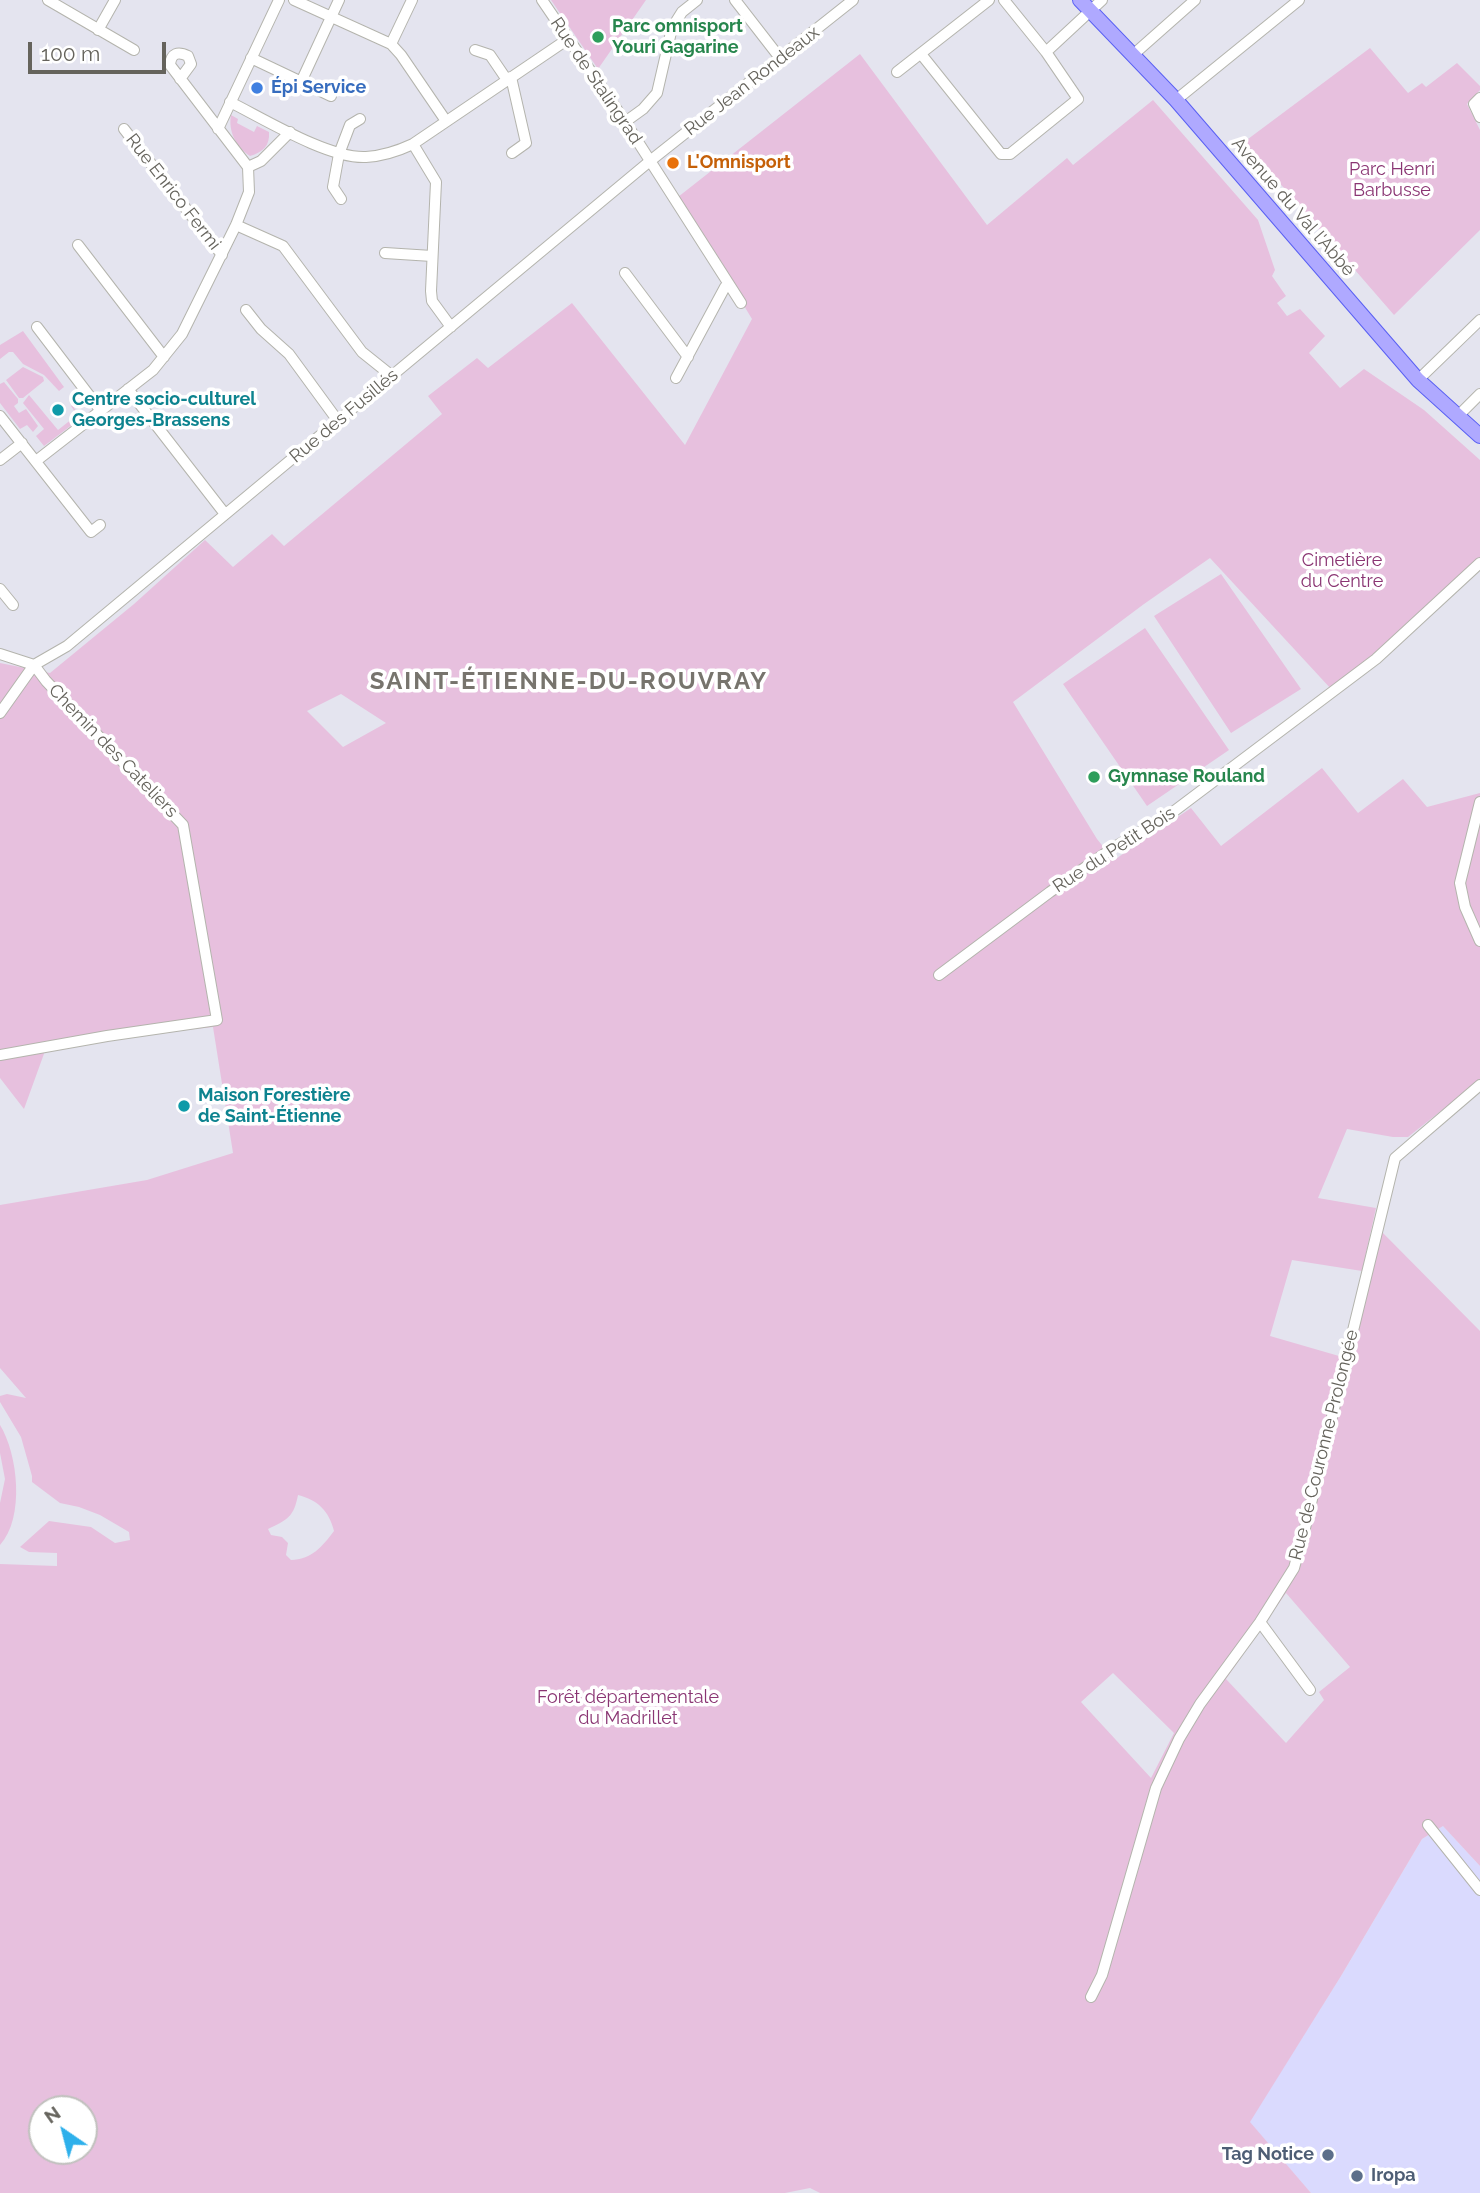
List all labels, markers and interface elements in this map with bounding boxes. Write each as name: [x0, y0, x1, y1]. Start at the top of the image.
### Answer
street label: Rue de Stalingrad: [546, 14, 646, 148]
place label: Parc omnisport Youri Gagarine: [612, 16, 743, 58]
street label: Rue Jean Rondeaux: [680, 22, 824, 140]
scale bar: [32, 28, 170, 72]
marker: Parc omnisport Youri Gagarine: [590, 29, 606, 45]
text: 100 m: [41, 41, 100, 66]
place label: Épi Service: [271, 77, 366, 99]
marker: Épi Service: [249, 80, 265, 96]
street label: Rue Enrico Fermi: [121, 130, 225, 254]
street label: Avenue du Val l'Abbé: [1227, 133, 1359, 281]
place label: L'Omnisport: [687, 152, 791, 174]
marker: L'Omnisport: [665, 155, 681, 171]
park label: Parc Henri Barbusse: [1349, 159, 1435, 202]
street label: Rue des Fusillés: [285, 364, 403, 468]
place label: Centre socio-culturel Georges-Brassens: [72, 389, 256, 432]
marker: Centre socio-culturel Georges-Brassens: [50, 402, 66, 418]
park label: Cimetière du Centre: [1301, 550, 1383, 592]
district label: SAINT-ÉTIENNE-DU-ROUVRAY: [373, 668, 765, 696]
street label: Chemin des Cateliers: [44, 680, 182, 822]
place label: Gymnase Rouland: [1108, 766, 1265, 788]
marker: Gymnase Rouland: [1086, 769, 1102, 785]
street label: Rue du Petit Bois: [1049, 802, 1179, 898]
place label: Maison Forestière de Saint-Étienne: [198, 1085, 350, 1128]
marker: Maison Forestière de Saint-Étienne: [176, 1098, 192, 1114]
street label: Rue de Couronne Prolongée: [1285, 1328, 1363, 1562]
park label: Forêt départementale du Madrillet: [537, 1687, 719, 1730]
north arrow: [28, 2095, 98, 2165]
text: N: [40, 2101, 64, 2128]
place label: Tag Notice: [1222, 2144, 1314, 2166]
marker: Tag Notice: [1320, 2147, 1336, 2163]
place label: Iropa: [1371, 2165, 1416, 2187]
marker: Iropa: [1349, 2168, 1365, 2184]

